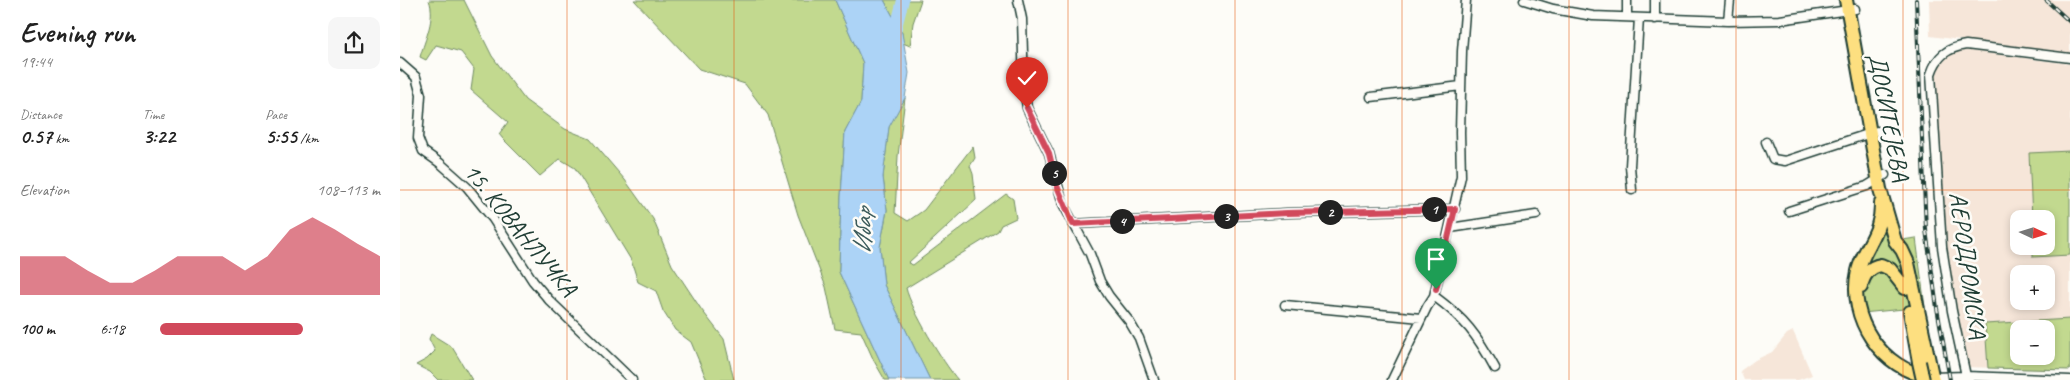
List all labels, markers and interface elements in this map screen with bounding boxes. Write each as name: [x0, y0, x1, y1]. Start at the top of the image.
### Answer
text: Evening run: [20, 15, 135, 50]
button: share: [328, 17, 380, 69]
street label: ДОСИТЕЈЕВА: [1861, 50, 1917, 184]
text: 19:44: [20, 52, 52, 72]
pin: [1006, 57, 1048, 108]
icon: check: [1013, 64, 1041, 92]
text: Distance: [20, 106, 62, 123]
text: Time: [143, 106, 164, 123]
text: Pace: [265, 106, 287, 123]
text: 0.57: [20, 123, 52, 149]
text: 3:22: [143, 123, 175, 149]
text: 5:55: [265, 123, 297, 149]
text: km: [52, 130, 69, 147]
text: /km: [297, 130, 319, 147]
street label: 15. КОВАНЛУЧКА: [457, 156, 585, 304]
pin: 5: [1042, 160, 1066, 186]
text: 5: [1051, 165, 1058, 182]
text: Elevation: [20, 180, 69, 200]
text: 108–113 m: [317, 180, 380, 200]
street label: АЕРОДРОМСКА: [1942, 190, 1994, 341]
pin: 1: [1422, 196, 1446, 222]
pin: 2: [1318, 200, 1342, 224]
text: 1: [1431, 201, 1438, 218]
water label: Ибар: [846, 204, 879, 254]
pin: 3: [1214, 204, 1238, 228]
text: 2: [1327, 204, 1334, 221]
pin: 4: [1110, 208, 1134, 234]
text: 3: [1223, 208, 1230, 225]
north arrow: [2010, 210, 2055, 255]
map controls: [2010, 210, 2055, 365]
text: 4: [1119, 213, 1126, 230]
pin: [1415, 238, 1457, 289]
icon: arrive: [1422, 245, 1450, 273]
button: +: [2010, 265, 2055, 310]
text: 100 m: [20, 319, 55, 339]
text: 6:18: [100, 319, 125, 339]
button: −: [2010, 320, 2055, 365]

